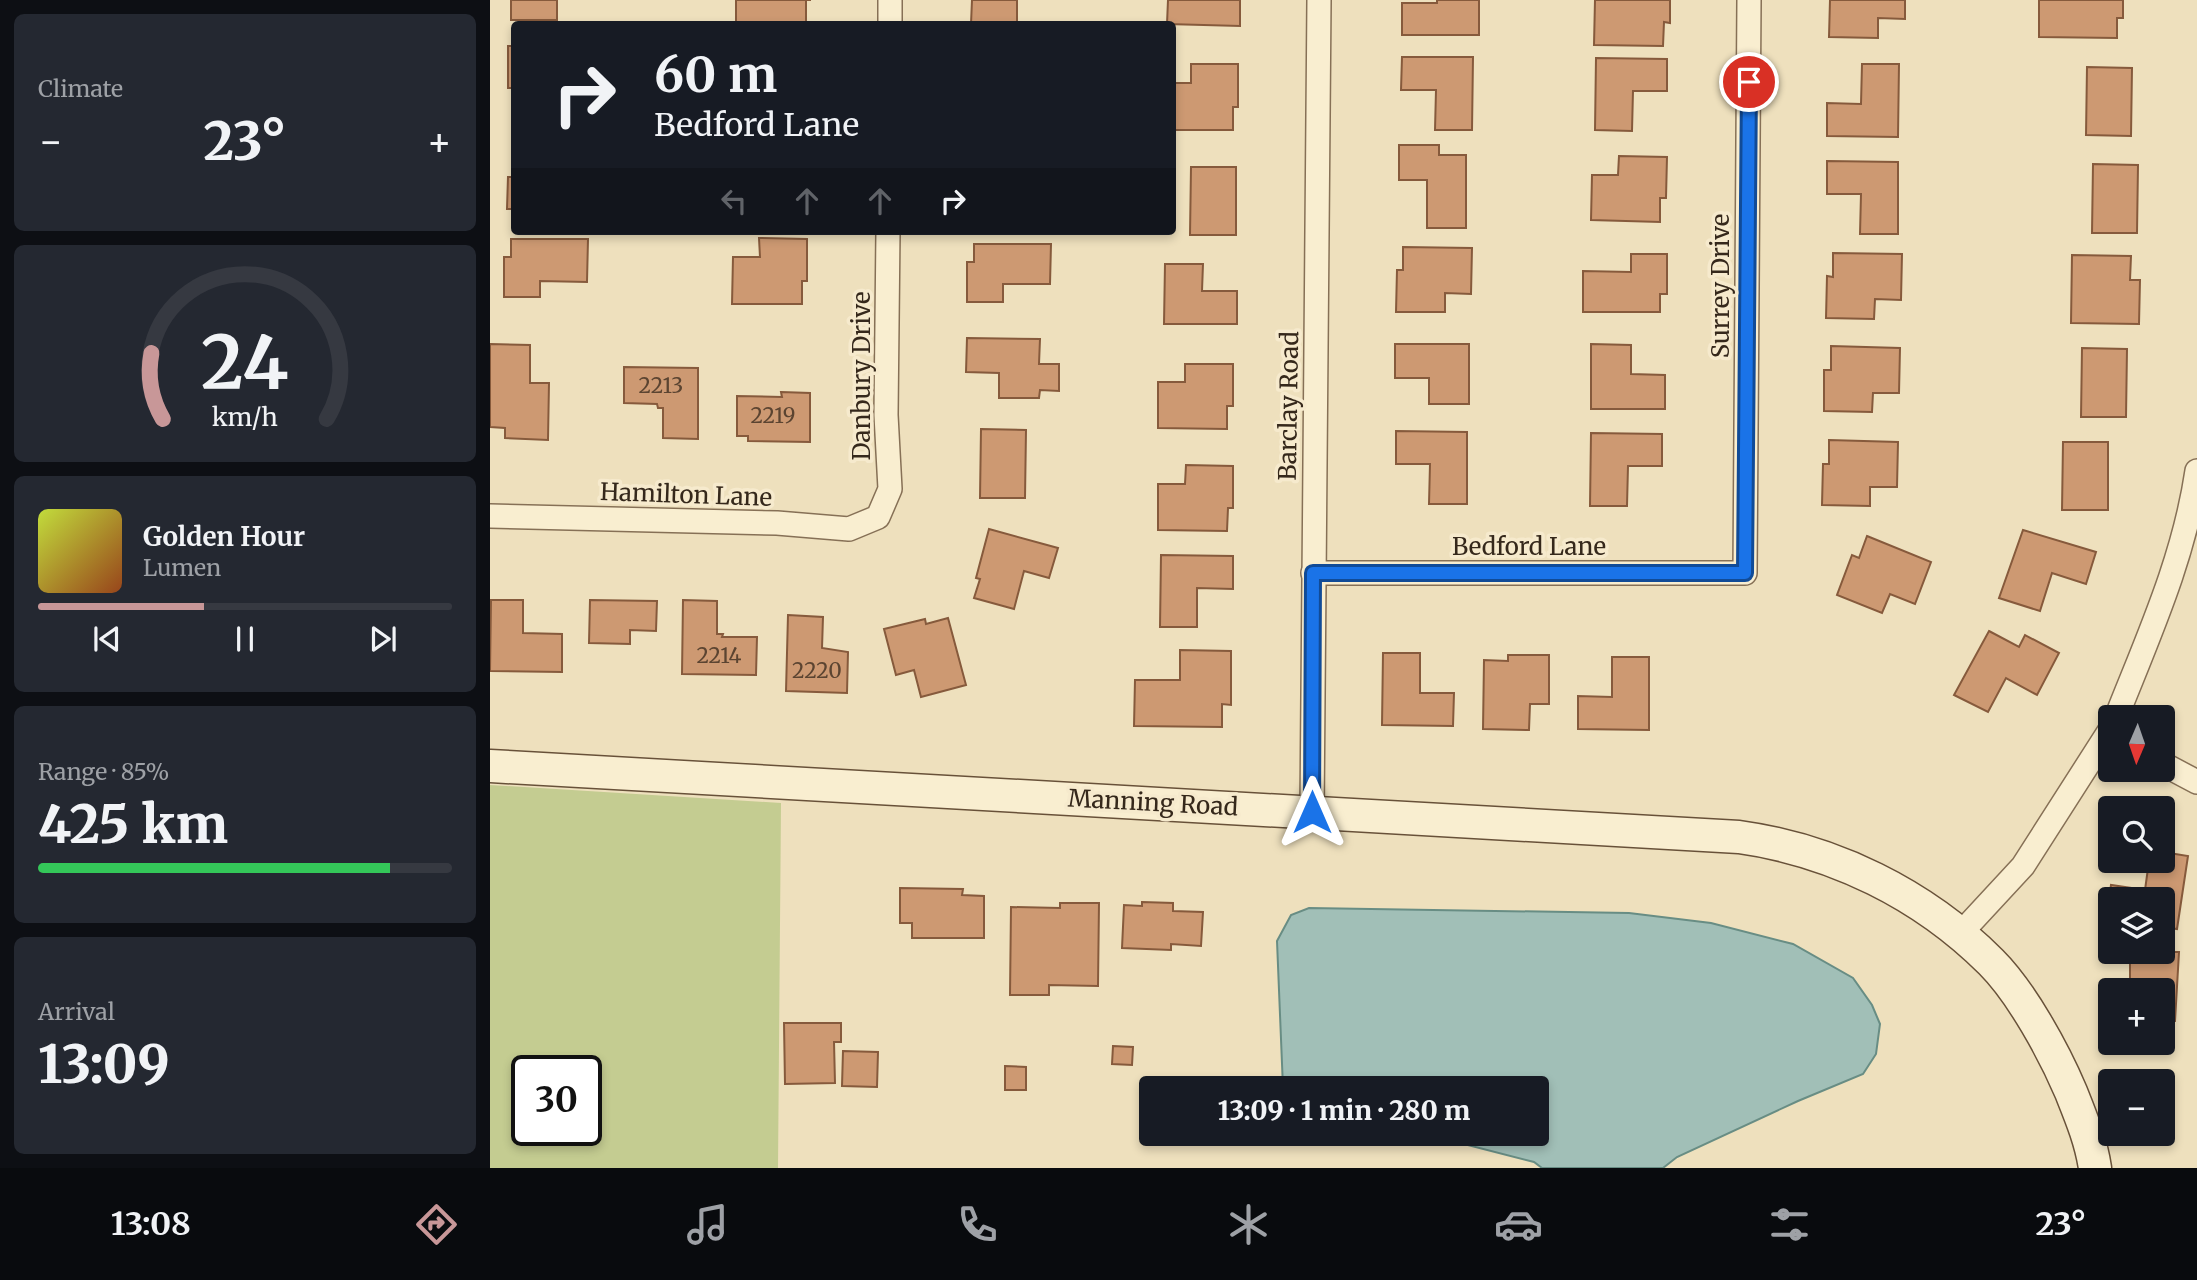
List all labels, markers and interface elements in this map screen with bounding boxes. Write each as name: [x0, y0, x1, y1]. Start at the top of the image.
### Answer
text: 60 m: [654, 44, 777, 105]
icon: right: [539, 49, 630, 140]
pin: [1719, 52, 1779, 112]
icon: arrive: [1730, 63, 1768, 101]
text: Climate: [38, 74, 123, 103]
text: Bedford Lane: [654, 105, 859, 145]
text: 23°: [204, 109, 287, 174]
text: −: [38, 118, 63, 165]
text: +: [427, 118, 452, 165]
icon: left: [715, 182, 753, 220]
icon: ahead: [788, 182, 826, 220]
icon: ahead: [861, 182, 899, 220]
icon: right: [934, 182, 972, 220]
street label: Surrey Drive: [1705, 214, 1736, 358]
street label: Danbury Drive: [846, 291, 877, 461]
text: 24: [201, 318, 289, 410]
street label: Barclay Road: [1272, 331, 1305, 481]
house number: 2213: [639, 372, 683, 399]
text: km/h: [212, 401, 278, 433]
house number: 2219: [750, 402, 796, 429]
street label: Hamilton Lane: [600, 476, 773, 513]
text: Golden Hour: [143, 520, 305, 553]
street label: Bedford Lane: [1452, 531, 1606, 562]
text: Lumen: [143, 553, 221, 582]
icon: previous: [88, 620, 126, 658]
icon: pause: [226, 620, 264, 658]
icon: next: [364, 620, 402, 658]
house number: 2214: [696, 642, 742, 669]
house number: 2220: [792, 657, 842, 684]
north arrow: [2098, 705, 2175, 782]
map controls: [2098, 705, 2175, 1146]
text: Range · 85%: [38, 757, 169, 786]
position arrow: [1275, 775, 1349, 849]
street label: Manning Road: [1067, 783, 1239, 822]
text: 425 km: [38, 792, 228, 857]
button: search: [2098, 796, 2175, 873]
button: layers: [2098, 887, 2175, 964]
button: +: [2098, 978, 2175, 1055]
text: Arrival: [38, 997, 115, 1026]
text: 13:09: [38, 1032, 170, 1097]
speed limit sign: 30: [511, 1055, 602, 1146]
button: −: [2098, 1069, 2175, 1146]
text: 13:09 · 1 min · 280 m: [1218, 1094, 1470, 1127]
icon: directions: [412, 1200, 461, 1249]
icon: music: [683, 1200, 732, 1249]
icon: phone: [953, 1200, 1002, 1249]
icon: climate: [1224, 1200, 1273, 1249]
icon: car: [1494, 1200, 1543, 1249]
icon: filters: [1765, 1200, 1814, 1249]
text: 13:08: [111, 1204, 191, 1244]
text: 23°: [2035, 1204, 2086, 1244]

